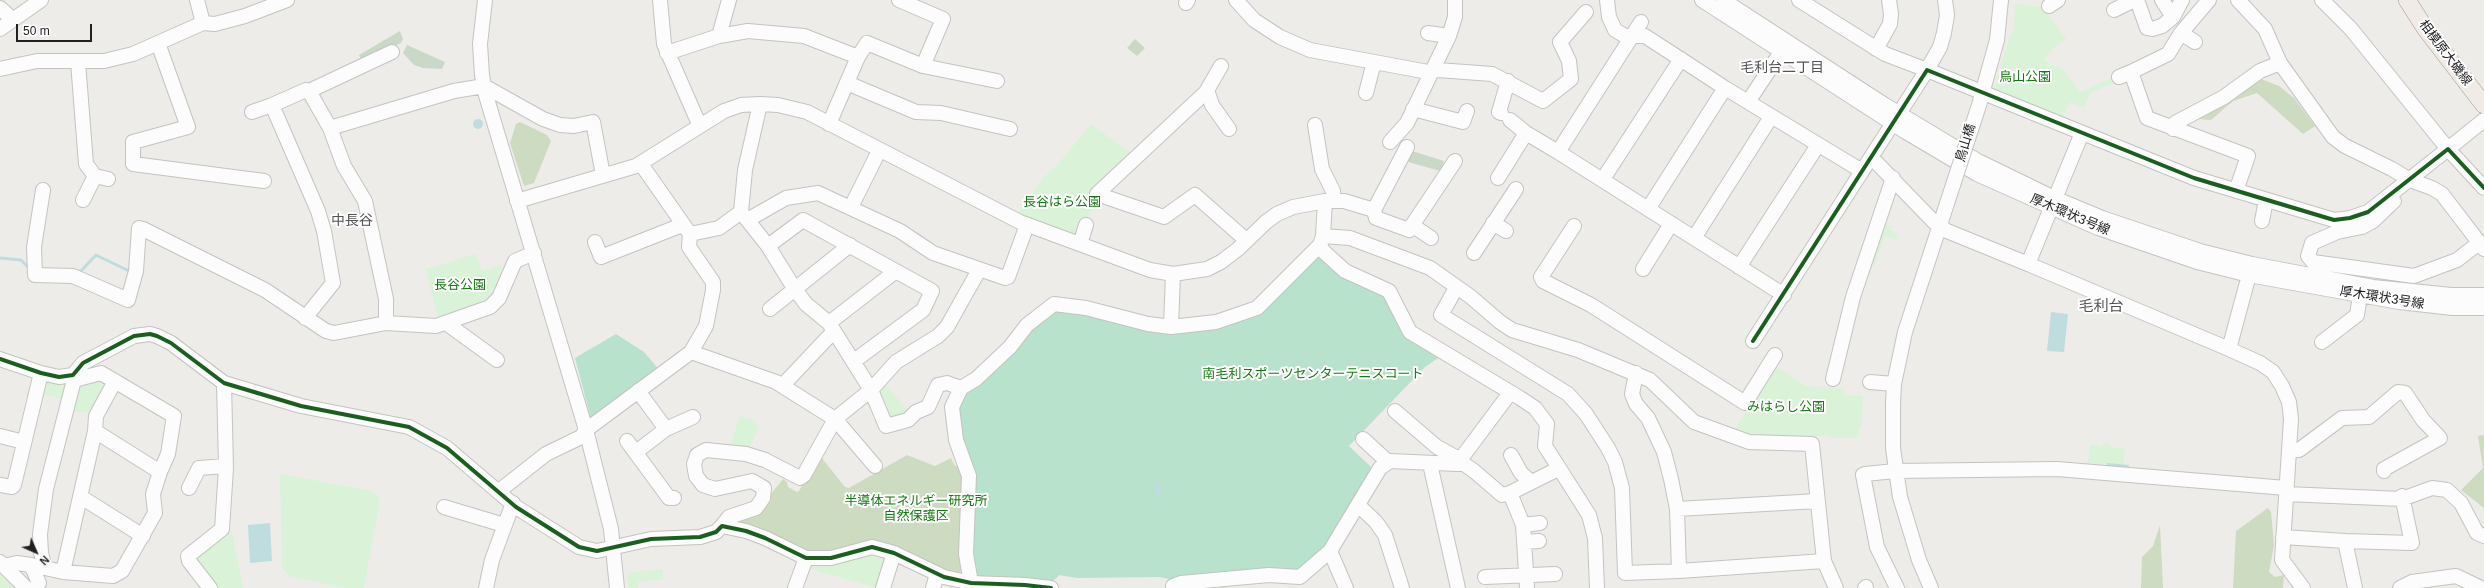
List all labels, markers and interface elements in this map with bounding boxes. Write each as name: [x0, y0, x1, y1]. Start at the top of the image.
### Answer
scale bar: [18, 16, 94, 42]
street label: 相模原大磯線: [2415, 17, 2475, 89]
text: 50 m: [23, 24, 50, 38]
district label: 毛利台二丁目: [1740, 60, 1824, 76]
park label: 鳥山公園: [1999, 69, 2051, 85]
street label: 鳥山橋: [1953, 122, 1979, 164]
street label: 厚木環状3号線: [2028, 191, 2112, 239]
park label: 長谷はら公園: [1023, 194, 1101, 210]
district label: 中長谷: [331, 213, 373, 229]
park label: 長谷公園: [434, 277, 486, 293]
street label: 厚木環状3号線: [2339, 284, 2425, 312]
district label: 毛利台: [2079, 298, 2123, 316]
park label: 南毛利スポーツセンターテニスコート: [1203, 366, 1423, 382]
park label: みはらし公園: [1747, 399, 1825, 415]
park label: 半導体エネルギー研究所 自然保護区: [845, 493, 987, 524]
north arrow: [16, 532, 56, 572]
text: N: [37, 553, 52, 568]

